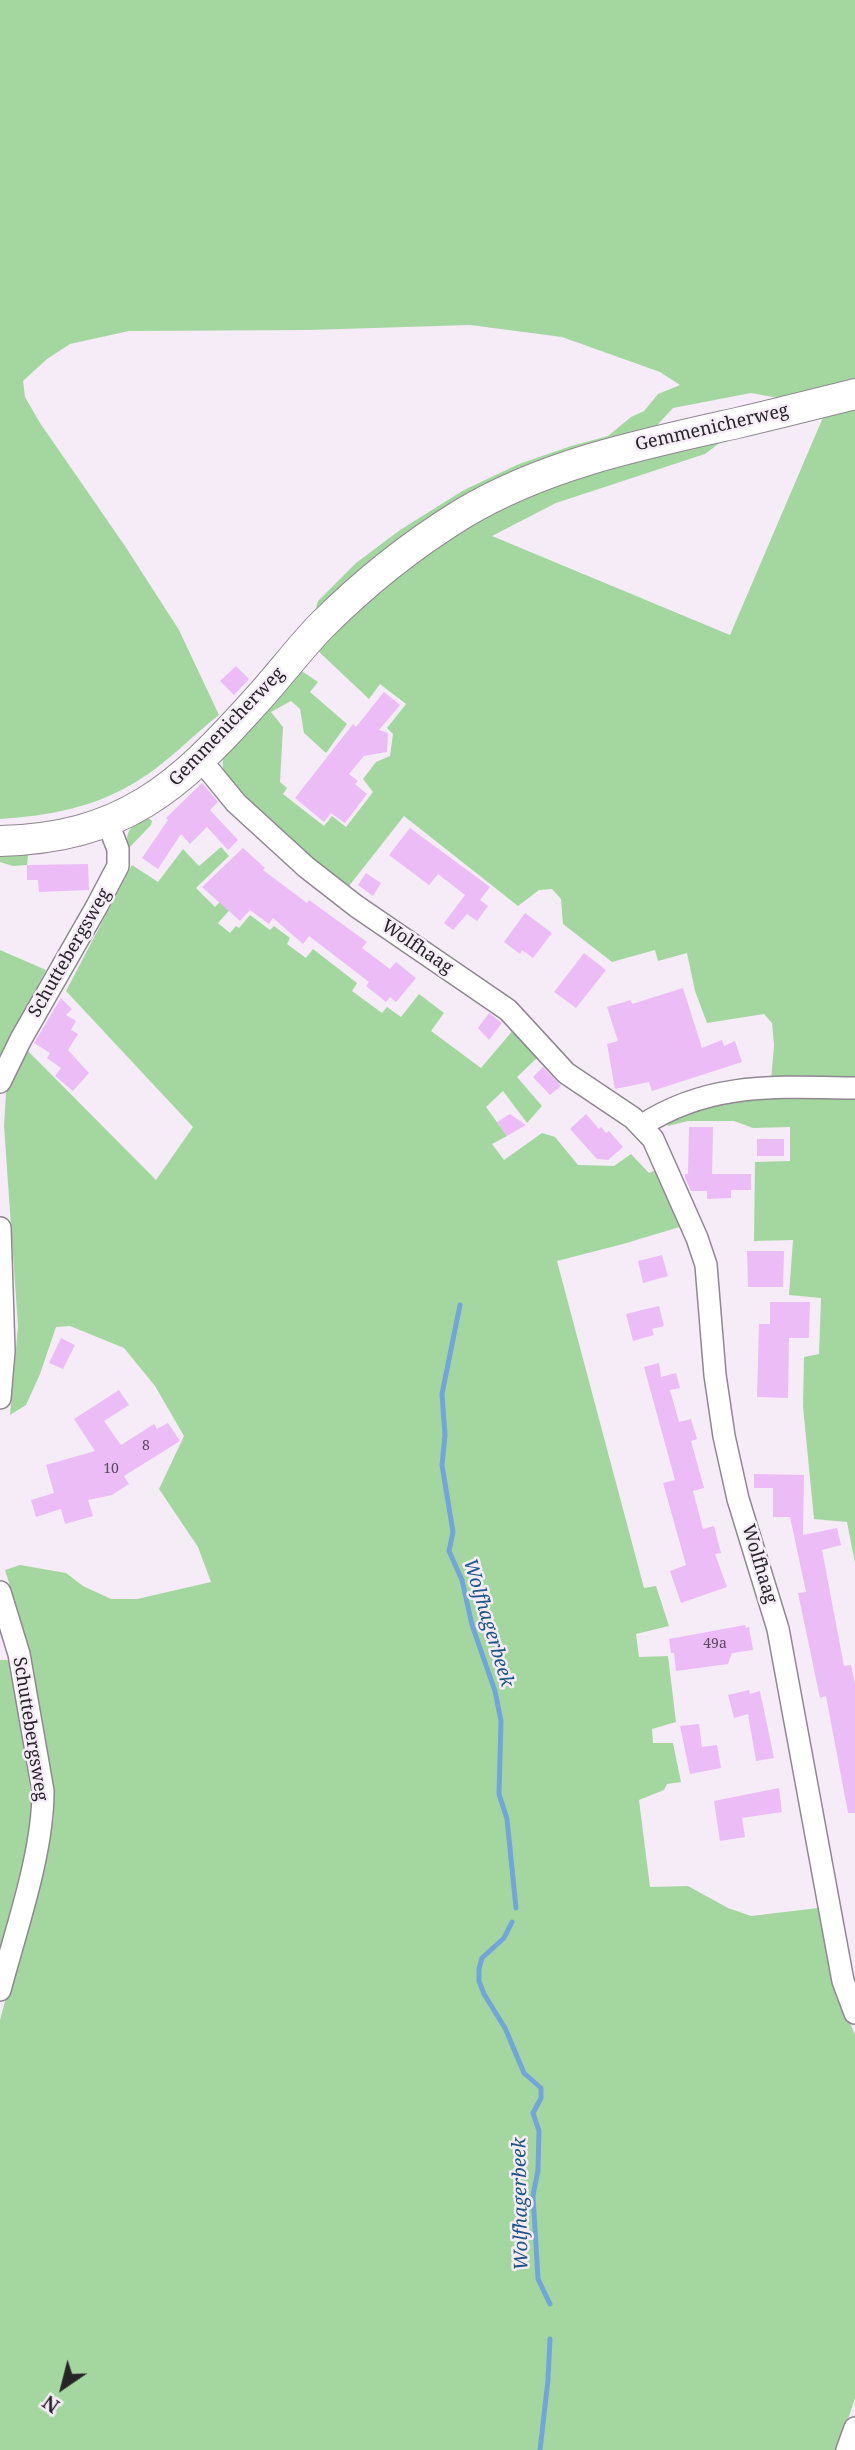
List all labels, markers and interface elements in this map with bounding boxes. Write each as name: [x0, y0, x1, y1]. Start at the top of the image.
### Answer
street label: Gemmenicherweg: [633, 400, 791, 456]
street label: Gemmenicherweg: [165, 663, 289, 791]
street label: Schuttebergsweg: [24, 885, 116, 1021]
street label: Wolfhaag: [377, 915, 457, 979]
house number: 8: [142, 1438, 150, 1454]
house number: 10: [103, 1461, 119, 1477]
street label: Wolfhaag: [737, 1522, 781, 1606]
water label: Wolfhagerbeek: [458, 1556, 518, 1690]
house number: 49a: [703, 1636, 727, 1652]
street label: Schuttebergsweg: [8, 1655, 52, 1803]
water label: Wolfhagerbeek: [508, 2137, 534, 2271]
north arrow: [28, 2352, 98, 2422]
text: N: [37, 2389, 65, 2419]

